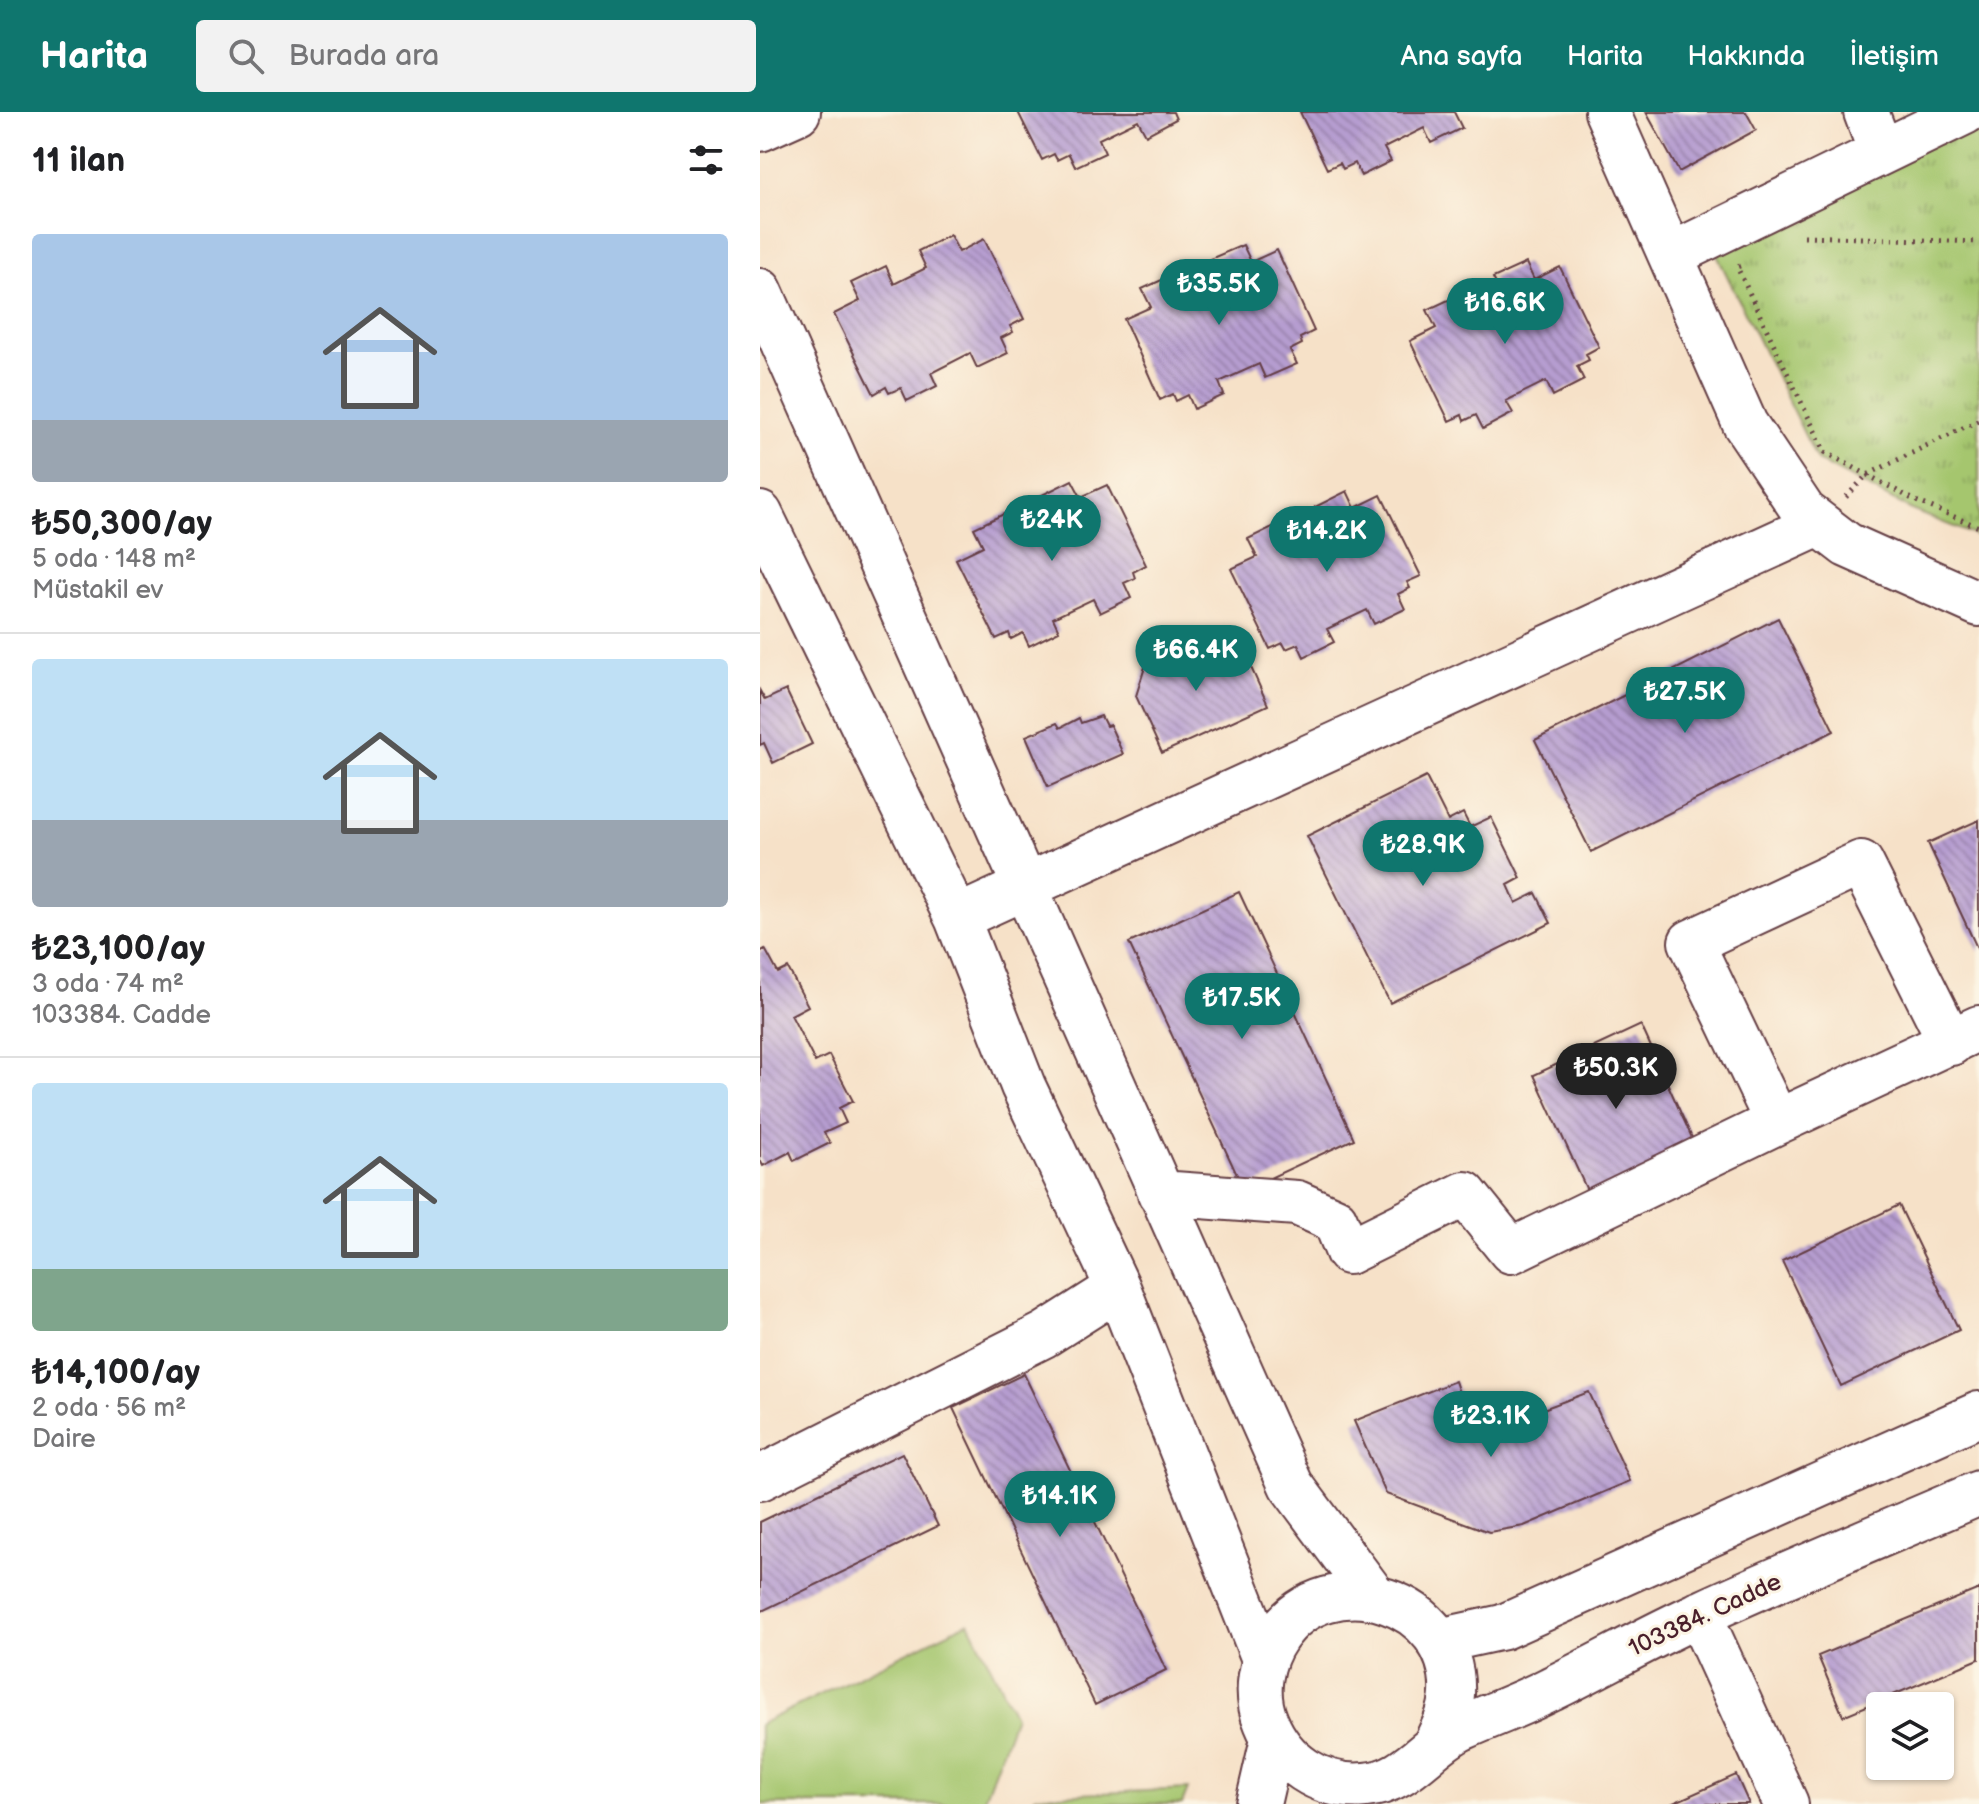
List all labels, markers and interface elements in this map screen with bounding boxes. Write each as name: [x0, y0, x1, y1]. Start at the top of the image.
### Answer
search box: [196, 20, 756, 92]
text: Harita: [40, 34, 148, 79]
icon: search: [224, 34, 268, 78]
text: Burada ara: [288, 38, 439, 74]
text: Ana sayfa: [1401, 40, 1523, 73]
text: Harita: [1567, 40, 1643, 73]
text: Hakkında: [1687, 40, 1805, 73]
text: İletişim: [1849, 40, 1939, 73]
icon: filters: [684, 138, 728, 182]
text: 11 ilan: [32, 140, 125, 181]
pin: ₺35.5K: [1154, 259, 1284, 327]
text: ₺35.5K: [1177, 269, 1261, 300]
pin: ₺16.6K: [1440, 278, 1570, 346]
icon: home: [308, 286, 452, 430]
text: ₺16.6K: [1465, 288, 1545, 319]
pin: ₺24K: [1005, 495, 1099, 563]
text: ₺50,300/ay: [32, 503, 212, 544]
text: ₺24K: [1021, 505, 1083, 536]
pin: ₺14.2K: [1262, 506, 1392, 574]
text: ₺14.2K: [1287, 516, 1367, 547]
text: 5 oda · 148 m²: [32, 544, 196, 575]
text: Müstakil ev: [32, 575, 163, 606]
pin: ₺66.4K: [1131, 625, 1261, 693]
text: ₺66.4K: [1153, 635, 1239, 666]
pin: ₺27.5K: [1620, 667, 1750, 735]
text: ₺27.5K: [1644, 677, 1726, 708]
icon: home: [308, 711, 452, 855]
pin: ₺28.9K: [1358, 820, 1488, 888]
text: ₺28.9K: [1381, 830, 1465, 861]
text: ₺23,100/ay: [32, 928, 205, 969]
text: 3 oda · 74 m²: [32, 969, 184, 1000]
pin: ₺17.5K: [1177, 973, 1307, 1041]
text: ₺17.5K: [1203, 983, 1281, 1014]
text: 103384. Cadde: [32, 1000, 211, 1031]
pin: ₺50.3K: [1551, 1043, 1681, 1111]
text: ₺50.3K: [1574, 1053, 1658, 1084]
icon: home: [308, 1135, 452, 1279]
text: ₺14,100/ay: [32, 1352, 200, 1393]
pin: ₺23.1K: [1426, 1391, 1556, 1459]
text: 2 oda · 56 m²: [32, 1393, 186, 1424]
text: ₺23.1K: [1451, 1401, 1531, 1432]
text: Daire: [32, 1424, 96, 1455]
pin: ₺14.1K: [995, 1471, 1125, 1539]
text: ₺14.1K: [1022, 1481, 1098, 1512]
street label: 103384. Cadde: [1624, 1567, 1786, 1663]
map controls: [1866, 1692, 1954, 1780]
button: layers: [1866, 1692, 1954, 1780]

